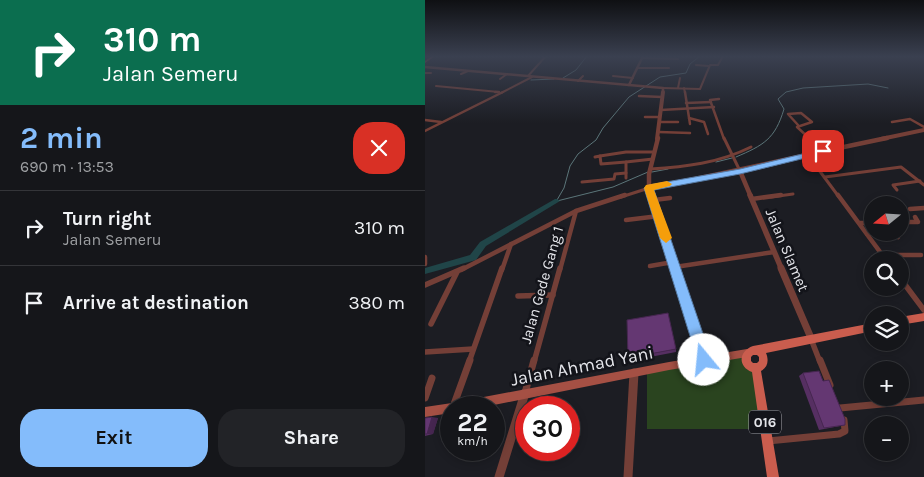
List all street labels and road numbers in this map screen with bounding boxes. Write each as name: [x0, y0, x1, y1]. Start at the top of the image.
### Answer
street label: Jalan Slamet: [761, 206, 813, 294]
street label: Jalan Gede Gang 1: [517, 224, 567, 346]
street label: Jalan Ahmad Yani: [509, 341, 655, 391]
road number: 016: [749, 411, 781, 434]

